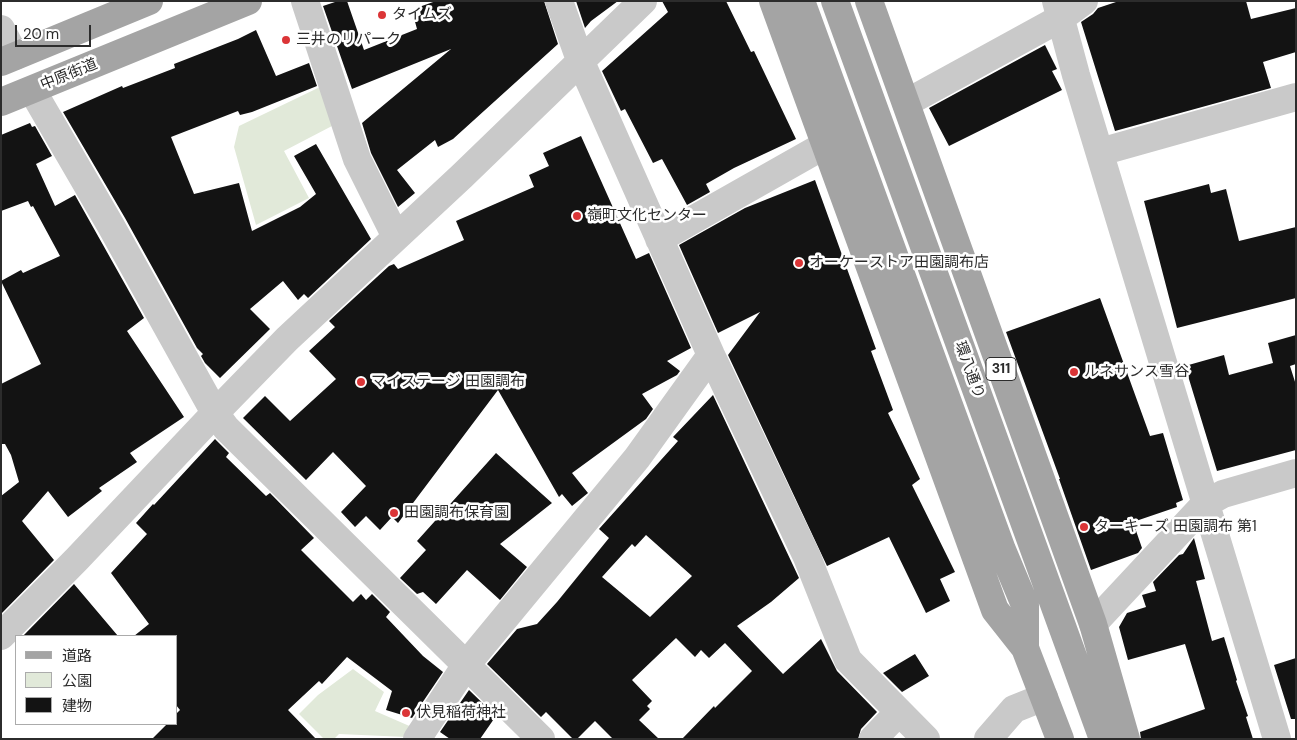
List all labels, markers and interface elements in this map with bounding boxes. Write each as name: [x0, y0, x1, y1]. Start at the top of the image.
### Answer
place label: タイムズ: [392, 6, 452, 24]
marker: タイムズ: [376, 9, 388, 21]
scale bar: [18, 15, 94, 47]
text: 20 m: [23, 24, 59, 44]
place label: 三井のリパーク: [296, 31, 401, 49]
marker: 三井のリパーク: [280, 34, 292, 46]
street label: 中原街道: [38, 55, 100, 95]
place label: 嶺町文化センター: [587, 207, 707, 225]
marker: 嶺町文化センター: [571, 210, 583, 222]
place label: オーケーストア田園調布店: [809, 254, 989, 272]
marker: オーケーストア田園調布店: [793, 257, 805, 269]
street label: 環八通り: [950, 339, 988, 401]
road number: 311: [986, 358, 1016, 380]
place label: ルネサンス雪谷: [1084, 363, 1189, 381]
marker: ルネサンス雪谷: [1068, 366, 1080, 378]
place label: マイステージ 田園調布: [371, 373, 525, 391]
marker: マイステージ 田園調布: [355, 376, 367, 388]
place label: 田園調布保育園: [404, 504, 509, 522]
marker: 田園調布保育園: [388, 507, 400, 519]
place label: ターキーズ 田園調布 第1: [1094, 518, 1257, 536]
marker: ターキーズ 田園調布 第1: [1078, 521, 1090, 533]
legend: [15, 635, 178, 725]
text: 道路: [62, 646, 92, 666]
text: 公園: [62, 671, 92, 691]
text: 建物: [62, 696, 92, 716]
place label: 伏見稲荷神社: [416, 704, 506, 722]
marker: 伏見稲荷神社: [400, 707, 412, 719]

